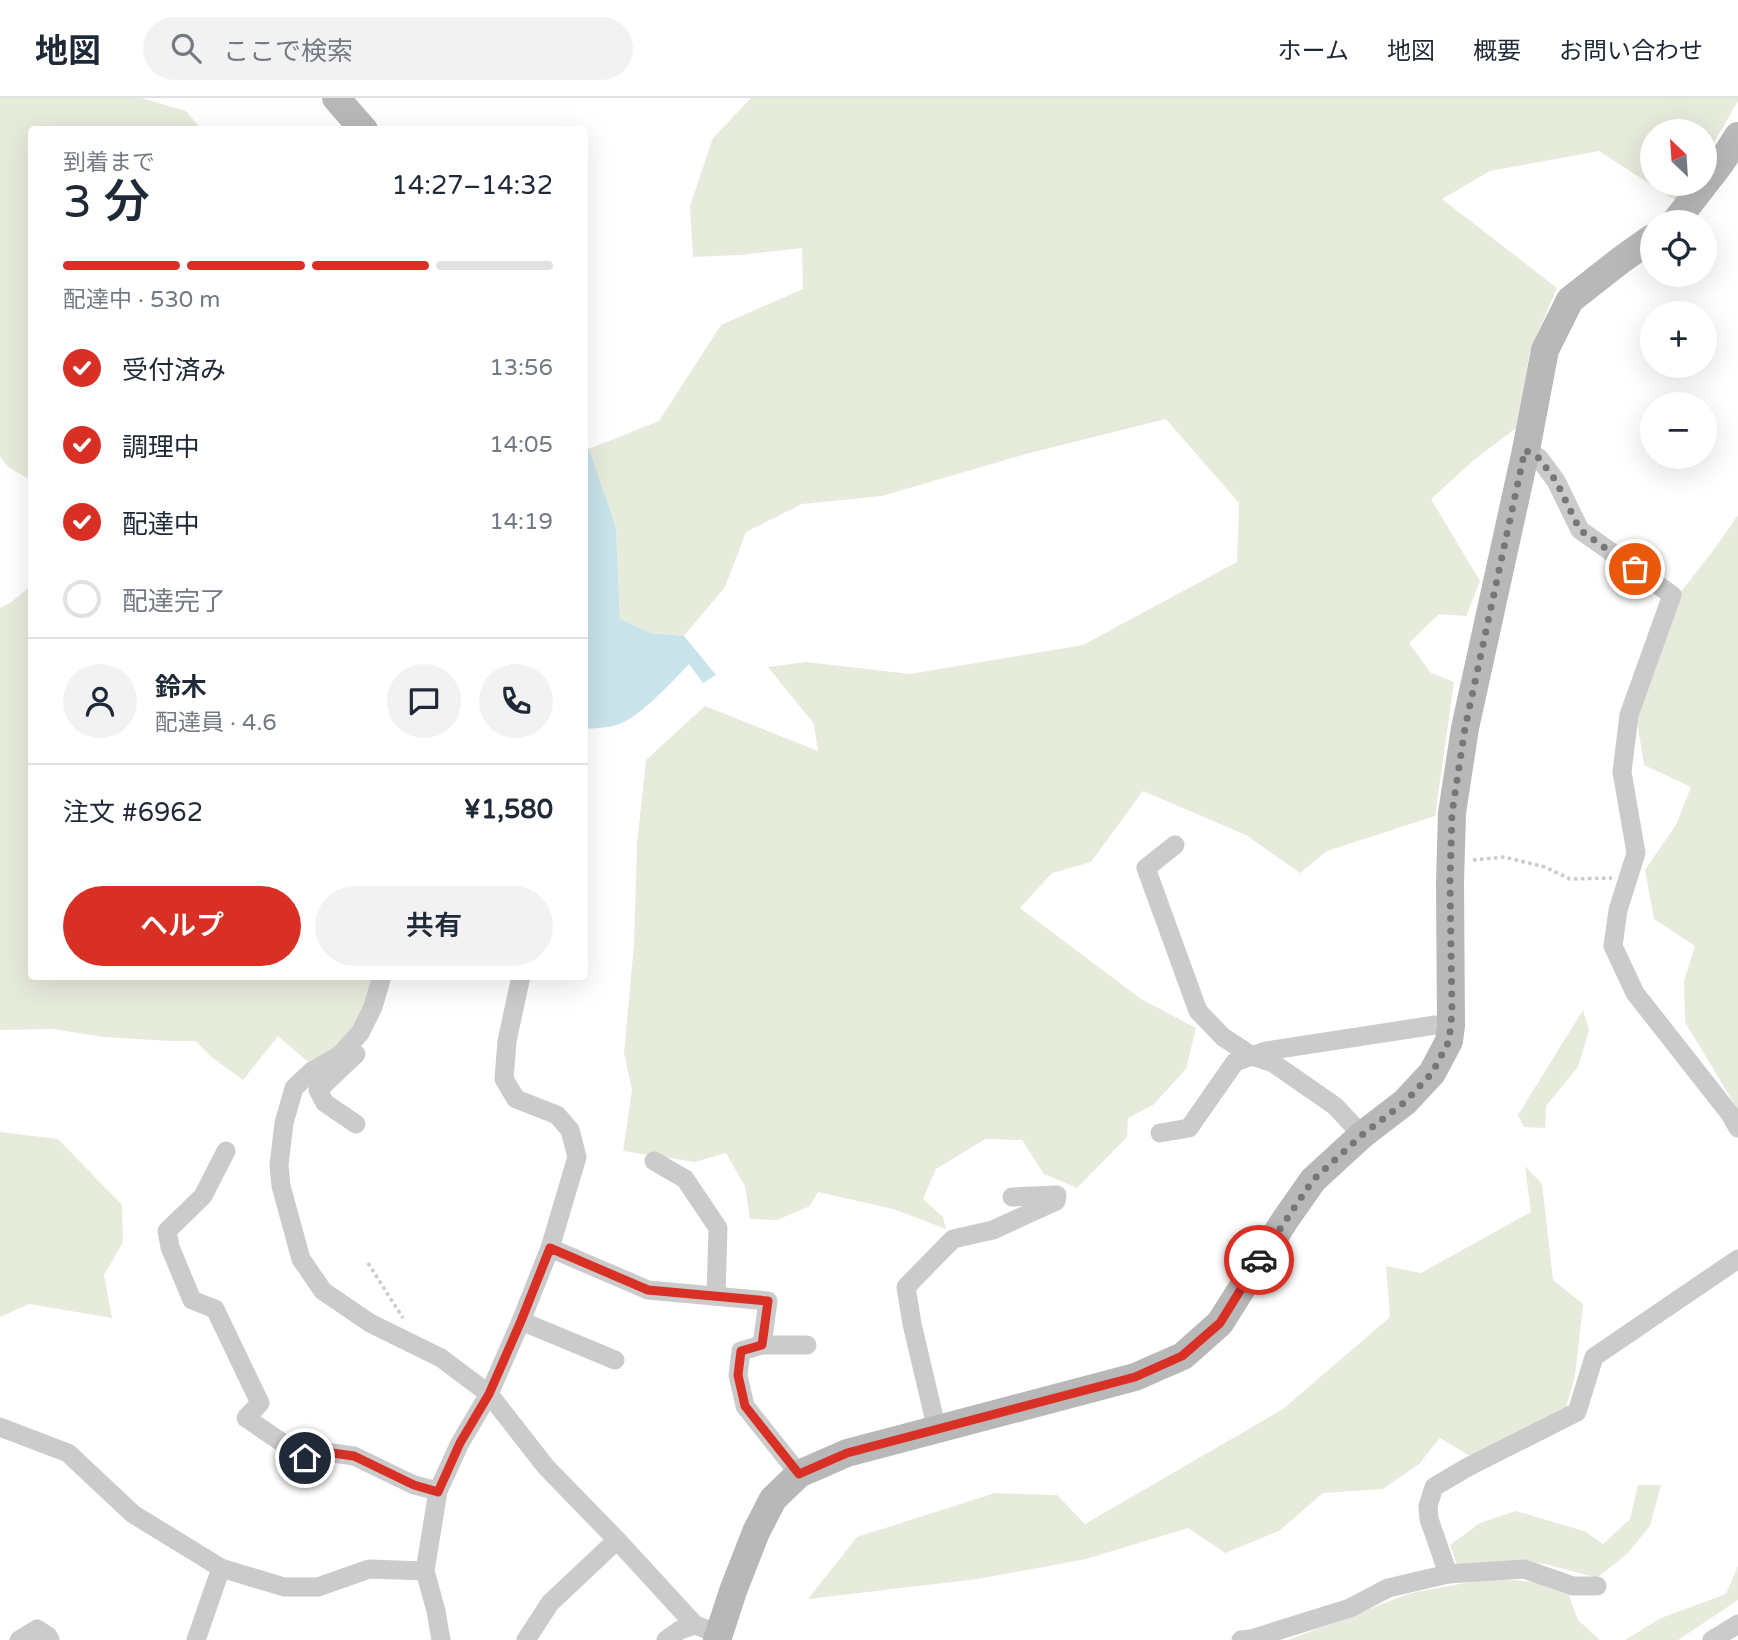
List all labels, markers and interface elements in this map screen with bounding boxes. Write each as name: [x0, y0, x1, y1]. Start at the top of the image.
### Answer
search box: [143, 17, 633, 80]
icon: search: [167, 29, 205, 67]
text: 地図: [35, 32, 101, 71]
text: ここで検索: [223, 36, 353, 67]
text: ホーム: [1278, 37, 1349, 66]
text: 地図: [1387, 37, 1435, 66]
text: 概要: [1473, 37, 1521, 66]
text: お問い合わせ: [1559, 37, 1703, 66]
north arrow: [1640, 119, 1717, 196]
map controls: [1640, 119, 1717, 469]
text: 到着まで: [63, 149, 155, 177]
text: 14:27–14:32: [392, 170, 553, 201]
text: 3 分: [63, 175, 150, 230]
button: locate: [1640, 210, 1717, 287]
text: 配達中 · 530 m: [63, 286, 220, 314]
button: +: [1640, 301, 1717, 378]
icon: check: [63, 349, 101, 387]
text: 13:56: [489, 354, 553, 382]
text: 受付済み: [122, 355, 226, 386]
button: −: [1640, 392, 1717, 469]
icon: check: [63, 426, 101, 464]
text: 14:05: [489, 431, 553, 459]
text: 調理中: [122, 432, 200, 463]
icon: check: [63, 503, 101, 541]
text: 14:19: [489, 508, 553, 536]
text: 配達中: [122, 509, 200, 540]
pin: [1605, 539, 1665, 599]
icon: bag: [1616, 550, 1654, 588]
text: 配達完了: [122, 586, 226, 617]
button: person: [63, 664, 137, 738]
button: chat: [387, 664, 461, 738]
button: phone: [479, 664, 553, 738]
text: 鈴木: [155, 672, 207, 703]
text: 配達員 · 4.6: [155, 709, 277, 737]
text: ¥1,580: [464, 794, 553, 825]
text: 注文 #6962: [63, 797, 203, 828]
button: ヘルプ: [63, 886, 301, 966]
button: 共有: [315, 886, 553, 966]
courier: [1224, 1225, 1294, 1295]
icon: car: [1240, 1241, 1278, 1279]
pin: [275, 1428, 335, 1488]
icon: home: [286, 1439, 324, 1477]

